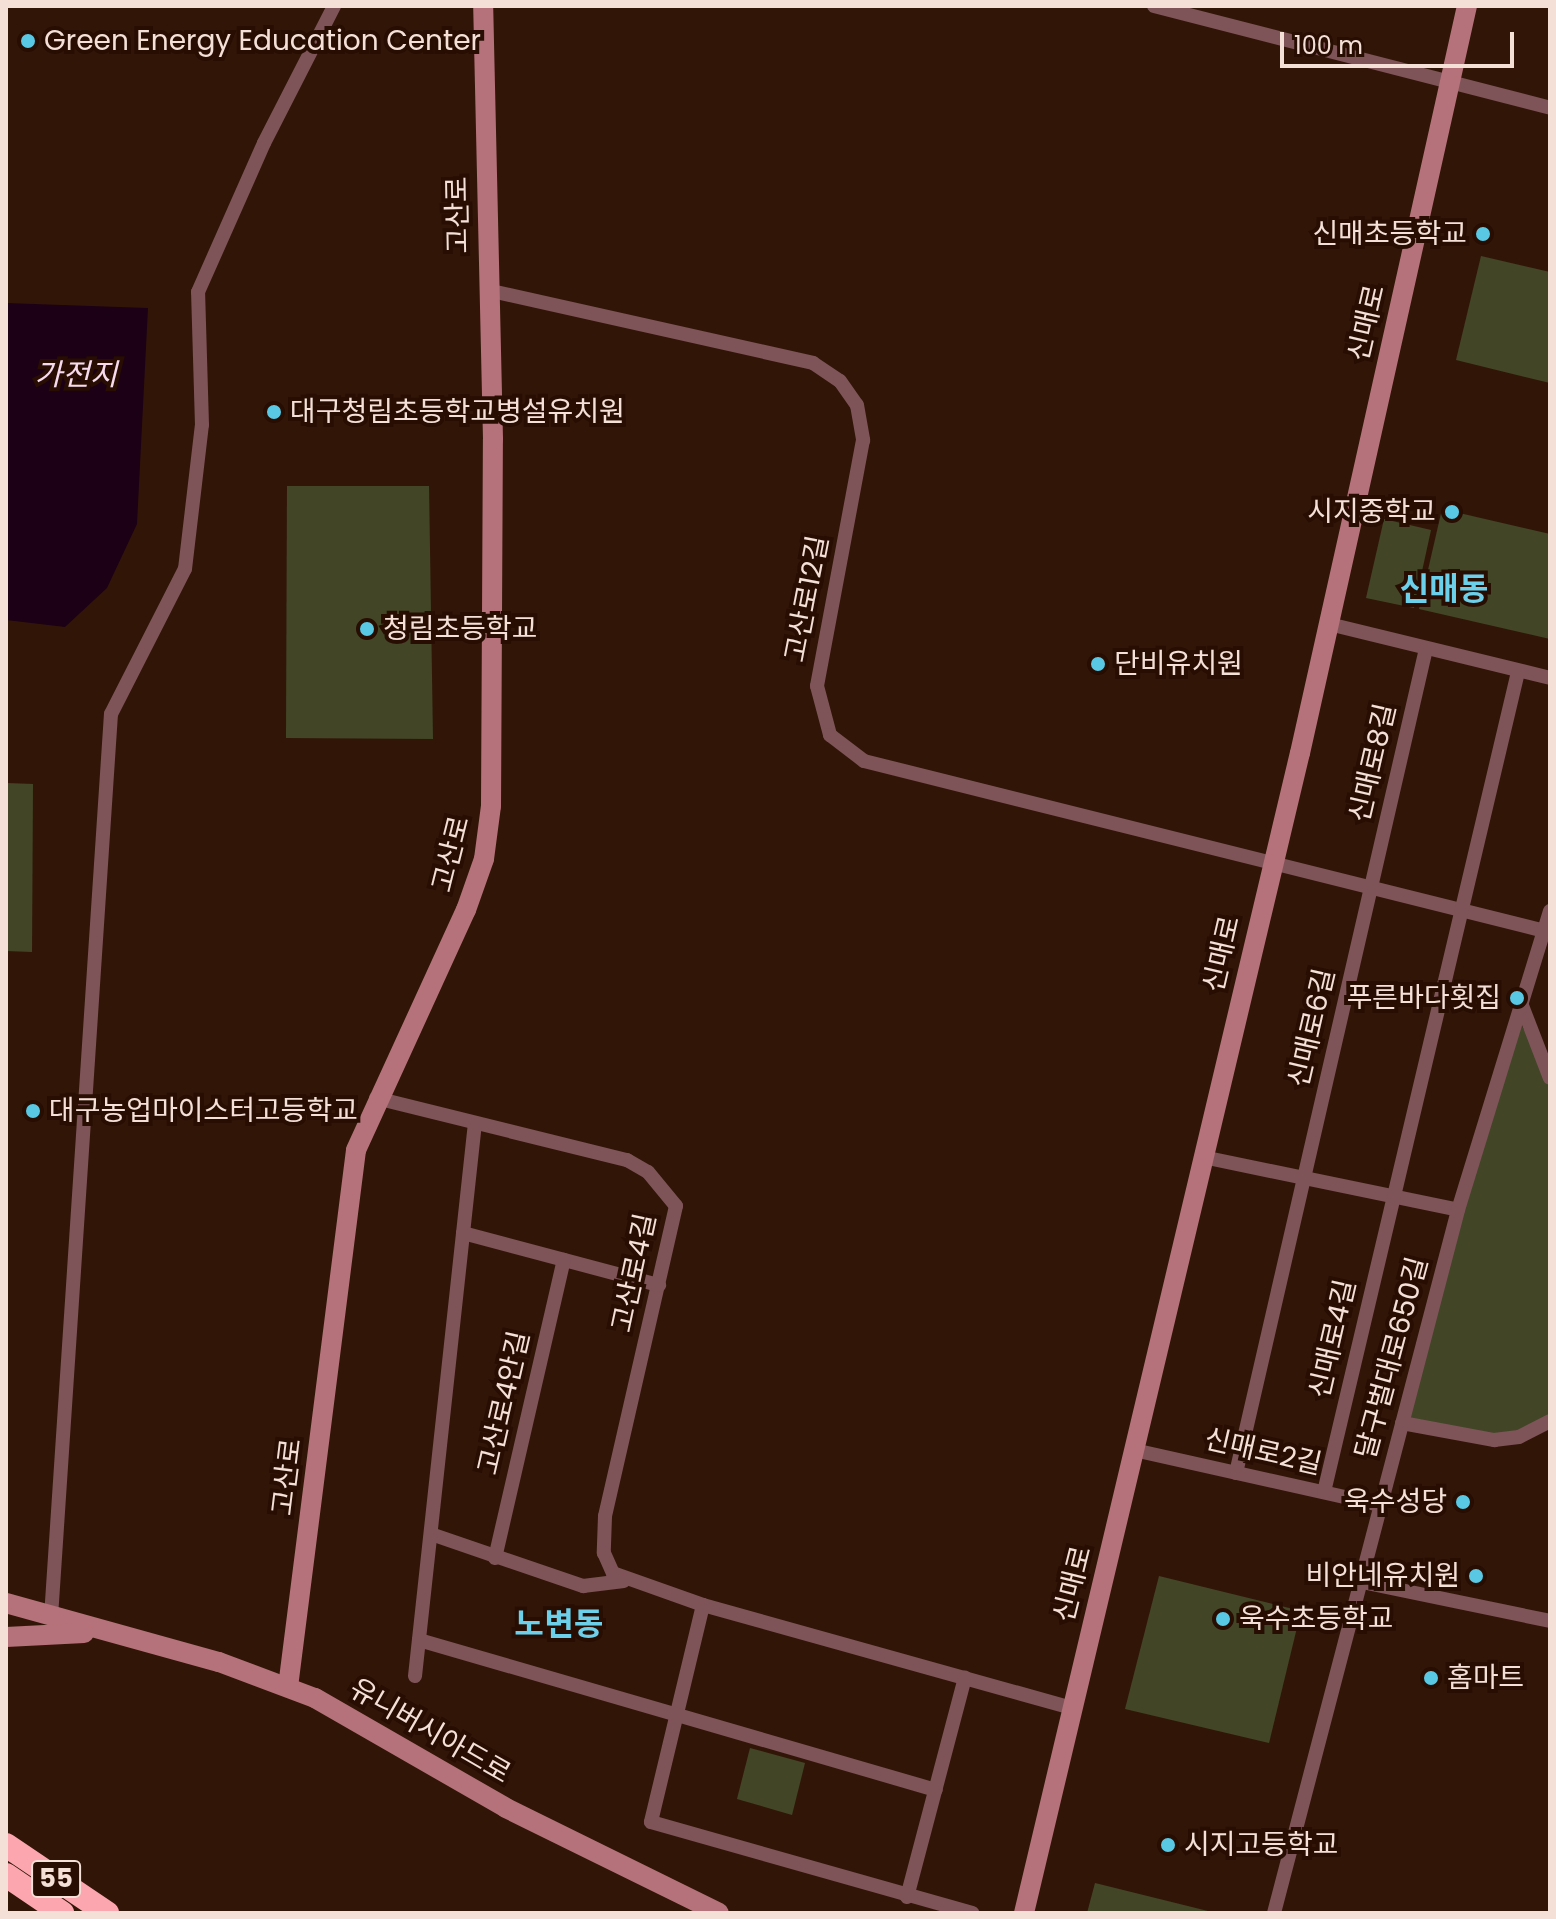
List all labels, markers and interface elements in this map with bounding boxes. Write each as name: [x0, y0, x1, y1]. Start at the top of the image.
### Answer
scale bar: [1284, 16, 1518, 66]
place label: Green Energy Education Center: [44, 24, 481, 58]
text: 100 m: [1294, 29, 1363, 62]
marker: Green Energy Education Center: [19, 32, 37, 50]
street label: 고산로: [441, 176, 475, 254]
place label: 신매초등학교: [1312, 217, 1467, 251]
marker: 신매초등학교: [1474, 225, 1492, 243]
street label: 신매로: [1342, 282, 1392, 364]
water label: 가전지: [35, 357, 117, 393]
place label: 대구청림초등학교병설유치원: [290, 395, 625, 429]
marker: 대구청림초등학교병설유치원: [265, 403, 283, 421]
place label: 시지중학교: [1307, 495, 1436, 529]
marker: 시지중학교: [1443, 503, 1461, 521]
street label: 고산로12길: [778, 533, 836, 665]
district label: 신매동: [1400, 570, 1488, 608]
place label: 청림초등학교: [383, 612, 538, 646]
marker: 청림초등학교: [358, 620, 376, 638]
place label: 단비유치원: [1114, 647, 1243, 681]
marker: 단비유치원: [1089, 655, 1107, 673]
street label: 신매로8길: [1343, 700, 1403, 826]
street label: 고산로: [425, 812, 477, 896]
street label: 신매로: [1197, 913, 1247, 995]
street label: 신매로6길: [1282, 965, 1342, 1091]
place label: 푸른바다횟집: [1346, 981, 1501, 1015]
marker: 푸른바다횟집: [1508, 989, 1526, 1007]
place label: 대구농업마이스터고등학교: [49, 1094, 358, 1128]
marker: 대구농업마이스터고등학교: [24, 1102, 42, 1120]
street label: 고산로4길: [605, 1210, 663, 1336]
street label: 달구벌대로650길: [1349, 1253, 1435, 1463]
street label: 신매로4길: [1303, 1276, 1363, 1402]
street label: 고산로4안길: [471, 1328, 537, 1478]
street label: 신매로2길: [1201, 1422, 1325, 1482]
street label: 고산로: [266, 1437, 308, 1517]
place label: 욱수성당: [1344, 1485, 1447, 1519]
marker: 욱수성당: [1454, 1493, 1472, 1511]
street label: 신매로: [1047, 1542, 1099, 1626]
place label: 비안네유치원: [1305, 1559, 1460, 1593]
marker: 비안네유치원: [1467, 1567, 1485, 1585]
place label: 욱수초등학교: [1239, 1602, 1394, 1636]
district label: 노변동: [515, 1605, 603, 1643]
marker: 욱수초등학교: [1214, 1610, 1232, 1628]
place label: 홈마트: [1447, 1661, 1524, 1695]
marker: 홈마트: [1422, 1669, 1440, 1687]
street label: 유니버시아드로: [344, 1671, 516, 1791]
place label: 시지고등학교: [1184, 1828, 1339, 1862]
marker: 시지고등학교: [1159, 1836, 1177, 1854]
road number: 55: [30, 1857, 82, 1901]

